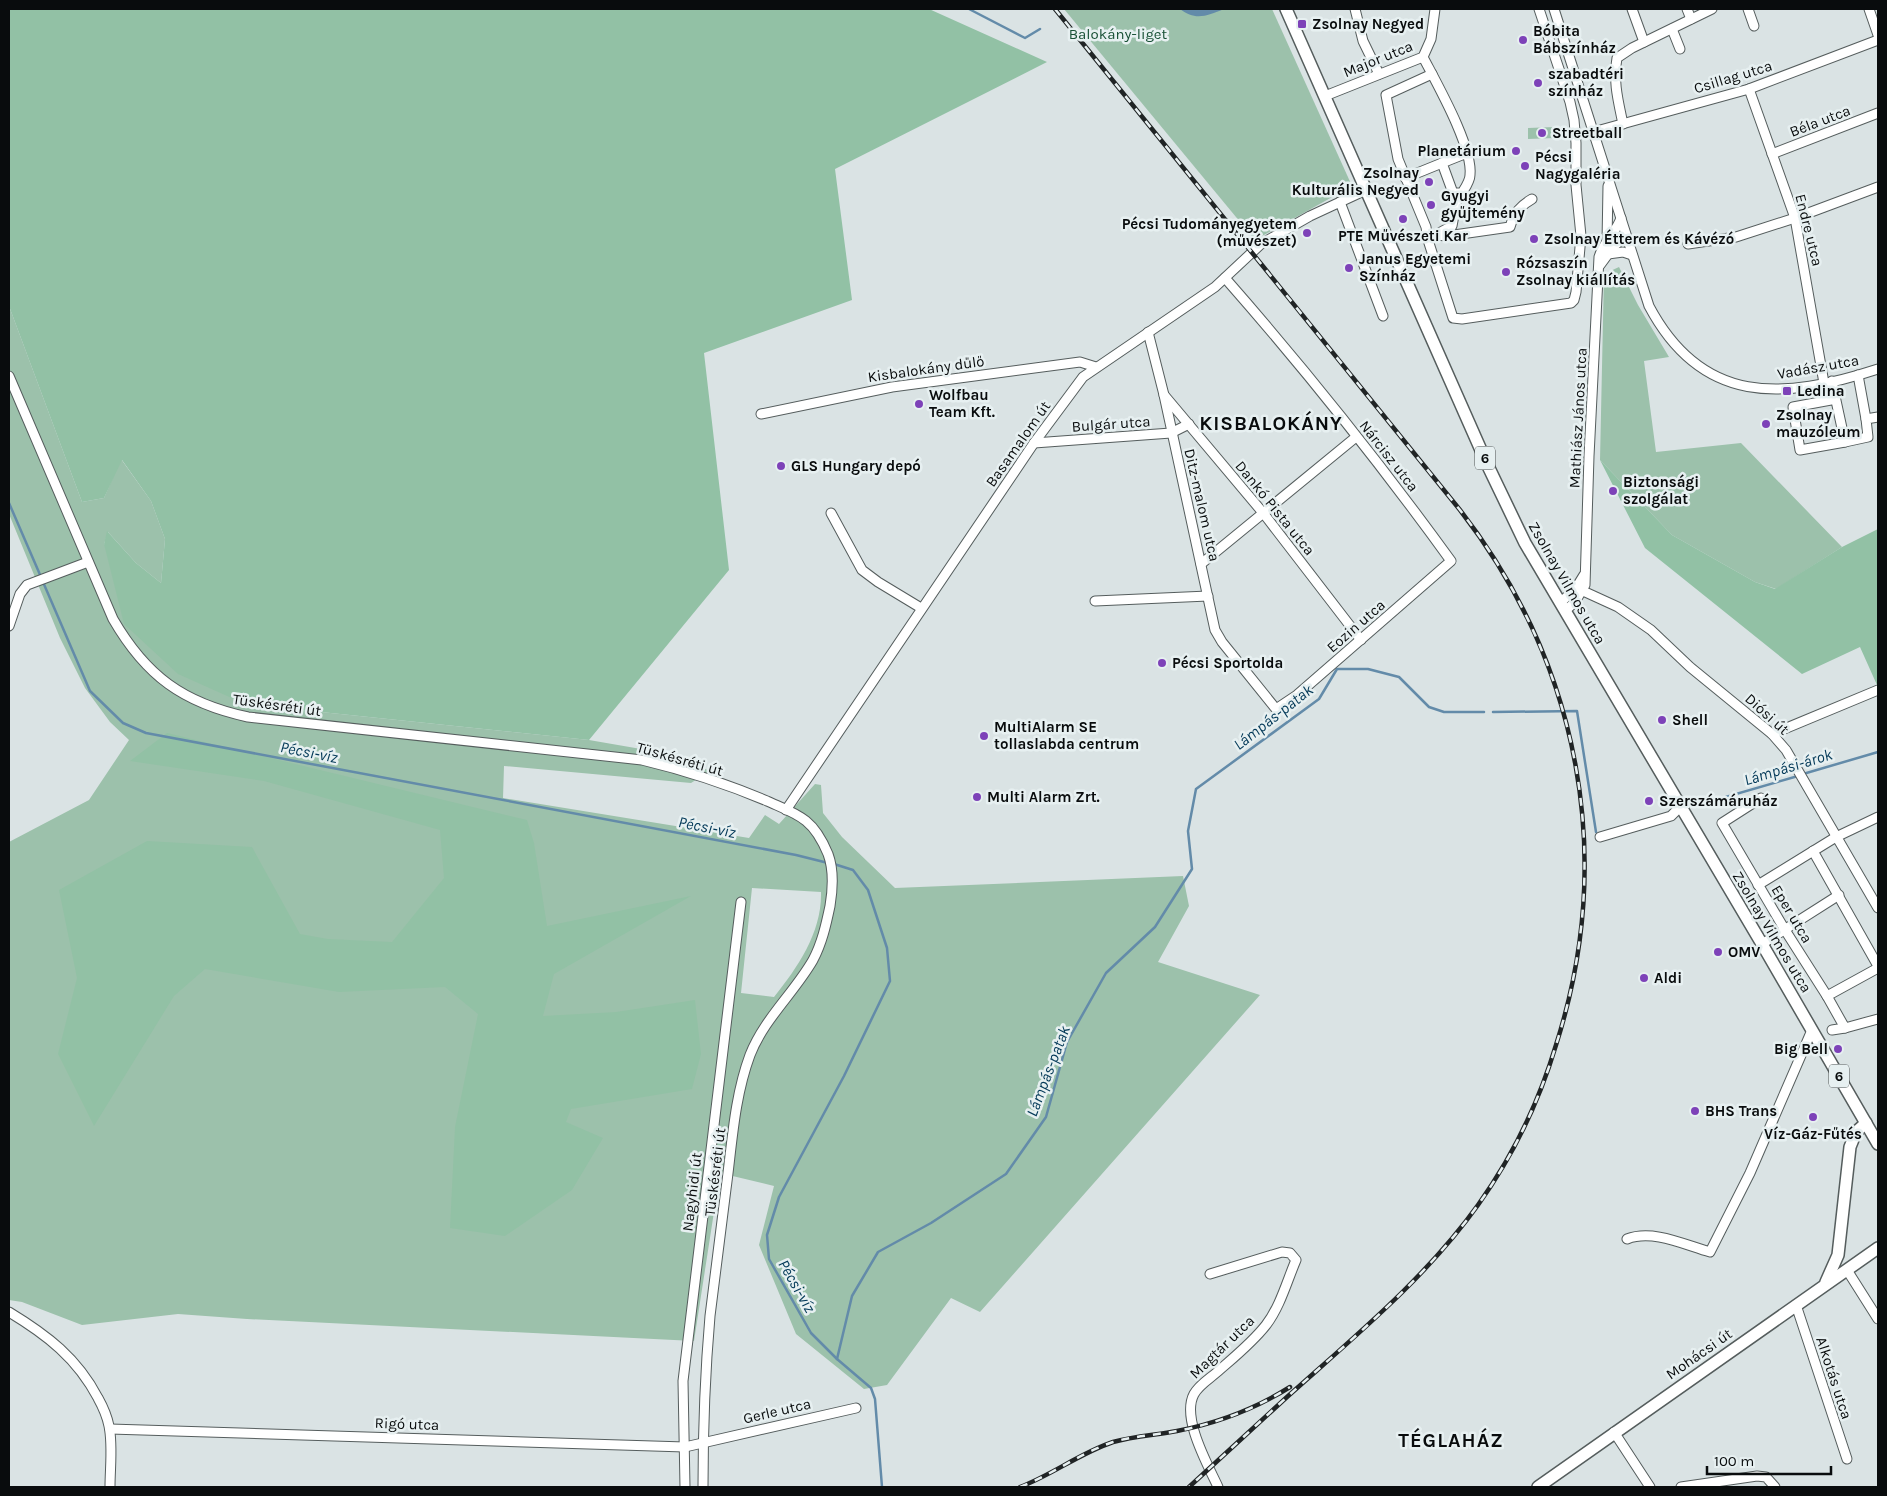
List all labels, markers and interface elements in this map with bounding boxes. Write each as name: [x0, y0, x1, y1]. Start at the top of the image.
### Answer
place label: Zsolnay Negyed: [1312, 15, 1424, 33]
marker: Zsolnay Negyed: [1296, 18, 1308, 30]
place label: Bóbita Bábszínház: [1533, 22, 1616, 57]
park label: Balokány-liget: [1069, 25, 1168, 43]
marker: Bóbita Bábszínház: [1517, 34, 1529, 46]
street label: Major utca: [1341, 37, 1415, 81]
street label: Csillag utca: [1692, 57, 1774, 97]
place label: szabadtéri színház: [1548, 65, 1624, 100]
marker: szabadtéri színház: [1532, 77, 1544, 89]
street label: Béla utca: [1787, 101, 1853, 141]
place label: Streetball: [1552, 124, 1622, 142]
marker: Streetball: [1536, 127, 1548, 139]
place label: Planetárium: [1418, 142, 1506, 160]
marker: Planetárium: [1510, 145, 1522, 157]
place label: Pécsi Nagygaléria: [1535, 148, 1620, 183]
marker: Pécsi Nagygaléria: [1519, 160, 1531, 172]
place label: Zsolnay Kulturális Negyed: [1292, 164, 1419, 199]
marker: Zsolnay Kulturális Negyed: [1423, 176, 1435, 188]
place label: Gyugyi gyűjtemény: [1441, 187, 1525, 222]
street label: Endre utca: [1791, 192, 1827, 268]
marker: Gyugyi gyűjtemény: [1425, 199, 1437, 211]
marker: PTE Művészeti Kar: [1397, 213, 1409, 225]
place label: Pécsi Tudományegyetem (művészet): [1122, 215, 1297, 250]
marker: Pécsi Tudományegyetem (művészet): [1301, 227, 1313, 239]
place label: PTE Művészeti Kar: [1338, 227, 1468, 245]
place label: Zsolnay Étterem és Kávézó: [1544, 229, 1734, 248]
marker: Zsolnay Étterem és Kávézó: [1528, 233, 1540, 245]
place label: Janus Egyetemi Színház: [1359, 250, 1471, 285]
place label: Rózsaszín Zsolnay kiállítás: [1516, 254, 1635, 289]
marker: Janus Egyetemi Színház: [1343, 262, 1355, 274]
marker: Rózsaszín Zsolnay kiállítás: [1500, 266, 1512, 278]
street label: Mathiász János utca: [1565, 347, 1591, 489]
street label: Vadász utca: [1776, 351, 1860, 383]
street label: Kisbalokány dűlő: [866, 352, 986, 386]
place label: Ledina: [1797, 382, 1845, 400]
marker: Ledina: [1781, 385, 1793, 397]
place label: Wolfbau Team Kft.: [929, 386, 995, 421]
street label: Basamalom út: [982, 397, 1054, 490]
marker: Wolfbau Team Kft.: [913, 398, 925, 410]
place label: Zsolnay mauzóleum: [1776, 406, 1861, 441]
district label: KISBALOKÁNY: [1199, 410, 1343, 435]
street label: Bulgár utca: [1071, 412, 1151, 436]
street label: Nárcisz utca: [1356, 417, 1422, 495]
marker: Zsolnay mauzóleum: [1760, 418, 1772, 430]
road number: 6: [1475, 446, 1495, 469]
street label: Ditz-malom utca: [1180, 447, 1224, 563]
place label: GLS Hungary depó: [791, 457, 921, 475]
street label: Dankó Pista utca: [1231, 457, 1319, 559]
marker: GLS Hungary depó: [775, 460, 787, 472]
place label: Biztonsági szolgálat: [1623, 473, 1699, 508]
marker: Biztonsági szolgálat: [1607, 485, 1619, 497]
street label: Zsolnay Vilmos utca: [1525, 519, 1609, 647]
street label: Eozin utca: [1323, 596, 1389, 656]
place label: Pécsi Sportolda: [1172, 654, 1283, 672]
marker: Pécsi Sportolda: [1156, 657, 1168, 669]
water label: Lámpás-patak: [1229, 680, 1317, 754]
street label: Tüskésréti út: [232, 690, 323, 720]
street label: Diósi út: [1741, 690, 1793, 739]
place label: Shell: [1672, 711, 1708, 729]
marker: Shell: [1656, 714, 1668, 726]
place label: MultiAlarm SE tollaslabda centrum: [994, 718, 1139, 753]
marker: MultiAlarm SE tollaslabda centrum: [978, 730, 990, 742]
water label: Pécsi-víz: [279, 737, 339, 767]
street label: Tüskésréti út: [635, 738, 726, 780]
water label: Lámpási-árok: [1742, 744, 1835, 789]
place label: Multi Alarm Zrt.: [987, 788, 1100, 806]
marker: Multi Alarm Zrt.: [971, 791, 983, 803]
place label: Szerszámáruház: [1659, 792, 1778, 810]
marker: Szerszámáruház: [1643, 795, 1655, 807]
water label: Pécsi-víz: [677, 812, 737, 842]
street label: Zsolnay Vilmos utca: [1729, 868, 1815, 996]
street label: Eper utca: [1768, 882, 1816, 946]
place label: OMV: [1728, 943, 1760, 961]
marker: OMV: [1712, 946, 1724, 958]
place label: Aldi: [1654, 969, 1682, 987]
marker: Aldi: [1638, 972, 1650, 984]
water label: Lámpás-patak: [1022, 1022, 1074, 1119]
place label: Big Bell: [1774, 1040, 1828, 1058]
marker: Big Bell: [1832, 1043, 1844, 1055]
road number: 6: [1829, 1064, 1849, 1088]
place label: BHS Trans: [1705, 1102, 1777, 1120]
marker: BHS Trans: [1689, 1105, 1701, 1117]
marker: Víz-Gáz-Fűtés: [1807, 1111, 1819, 1123]
place label: Víz-Gáz-Fűtés: [1764, 1125, 1862, 1143]
street label: Tüskésréti út: [701, 1126, 729, 1217]
street label: Nagyhidi út: [678, 1151, 706, 1232]
water label: Pécsi-víz: [774, 1256, 820, 1316]
street label: Magtár utca: [1186, 1312, 1258, 1382]
street label: Mohácsi út: [1662, 1324, 1736, 1383]
street label: Alkotás utca: [1812, 1335, 1856, 1421]
street label: Gerle utca: [741, 1394, 813, 1428]
street label: Rigó utca: [374, 1414, 440, 1434]
district label: TÉGLAHÁZ: [1398, 1427, 1504, 1452]
scale bar: [1707, 1444, 1831, 1476]
text: 100 m: [1714, 1452, 1754, 1470]

